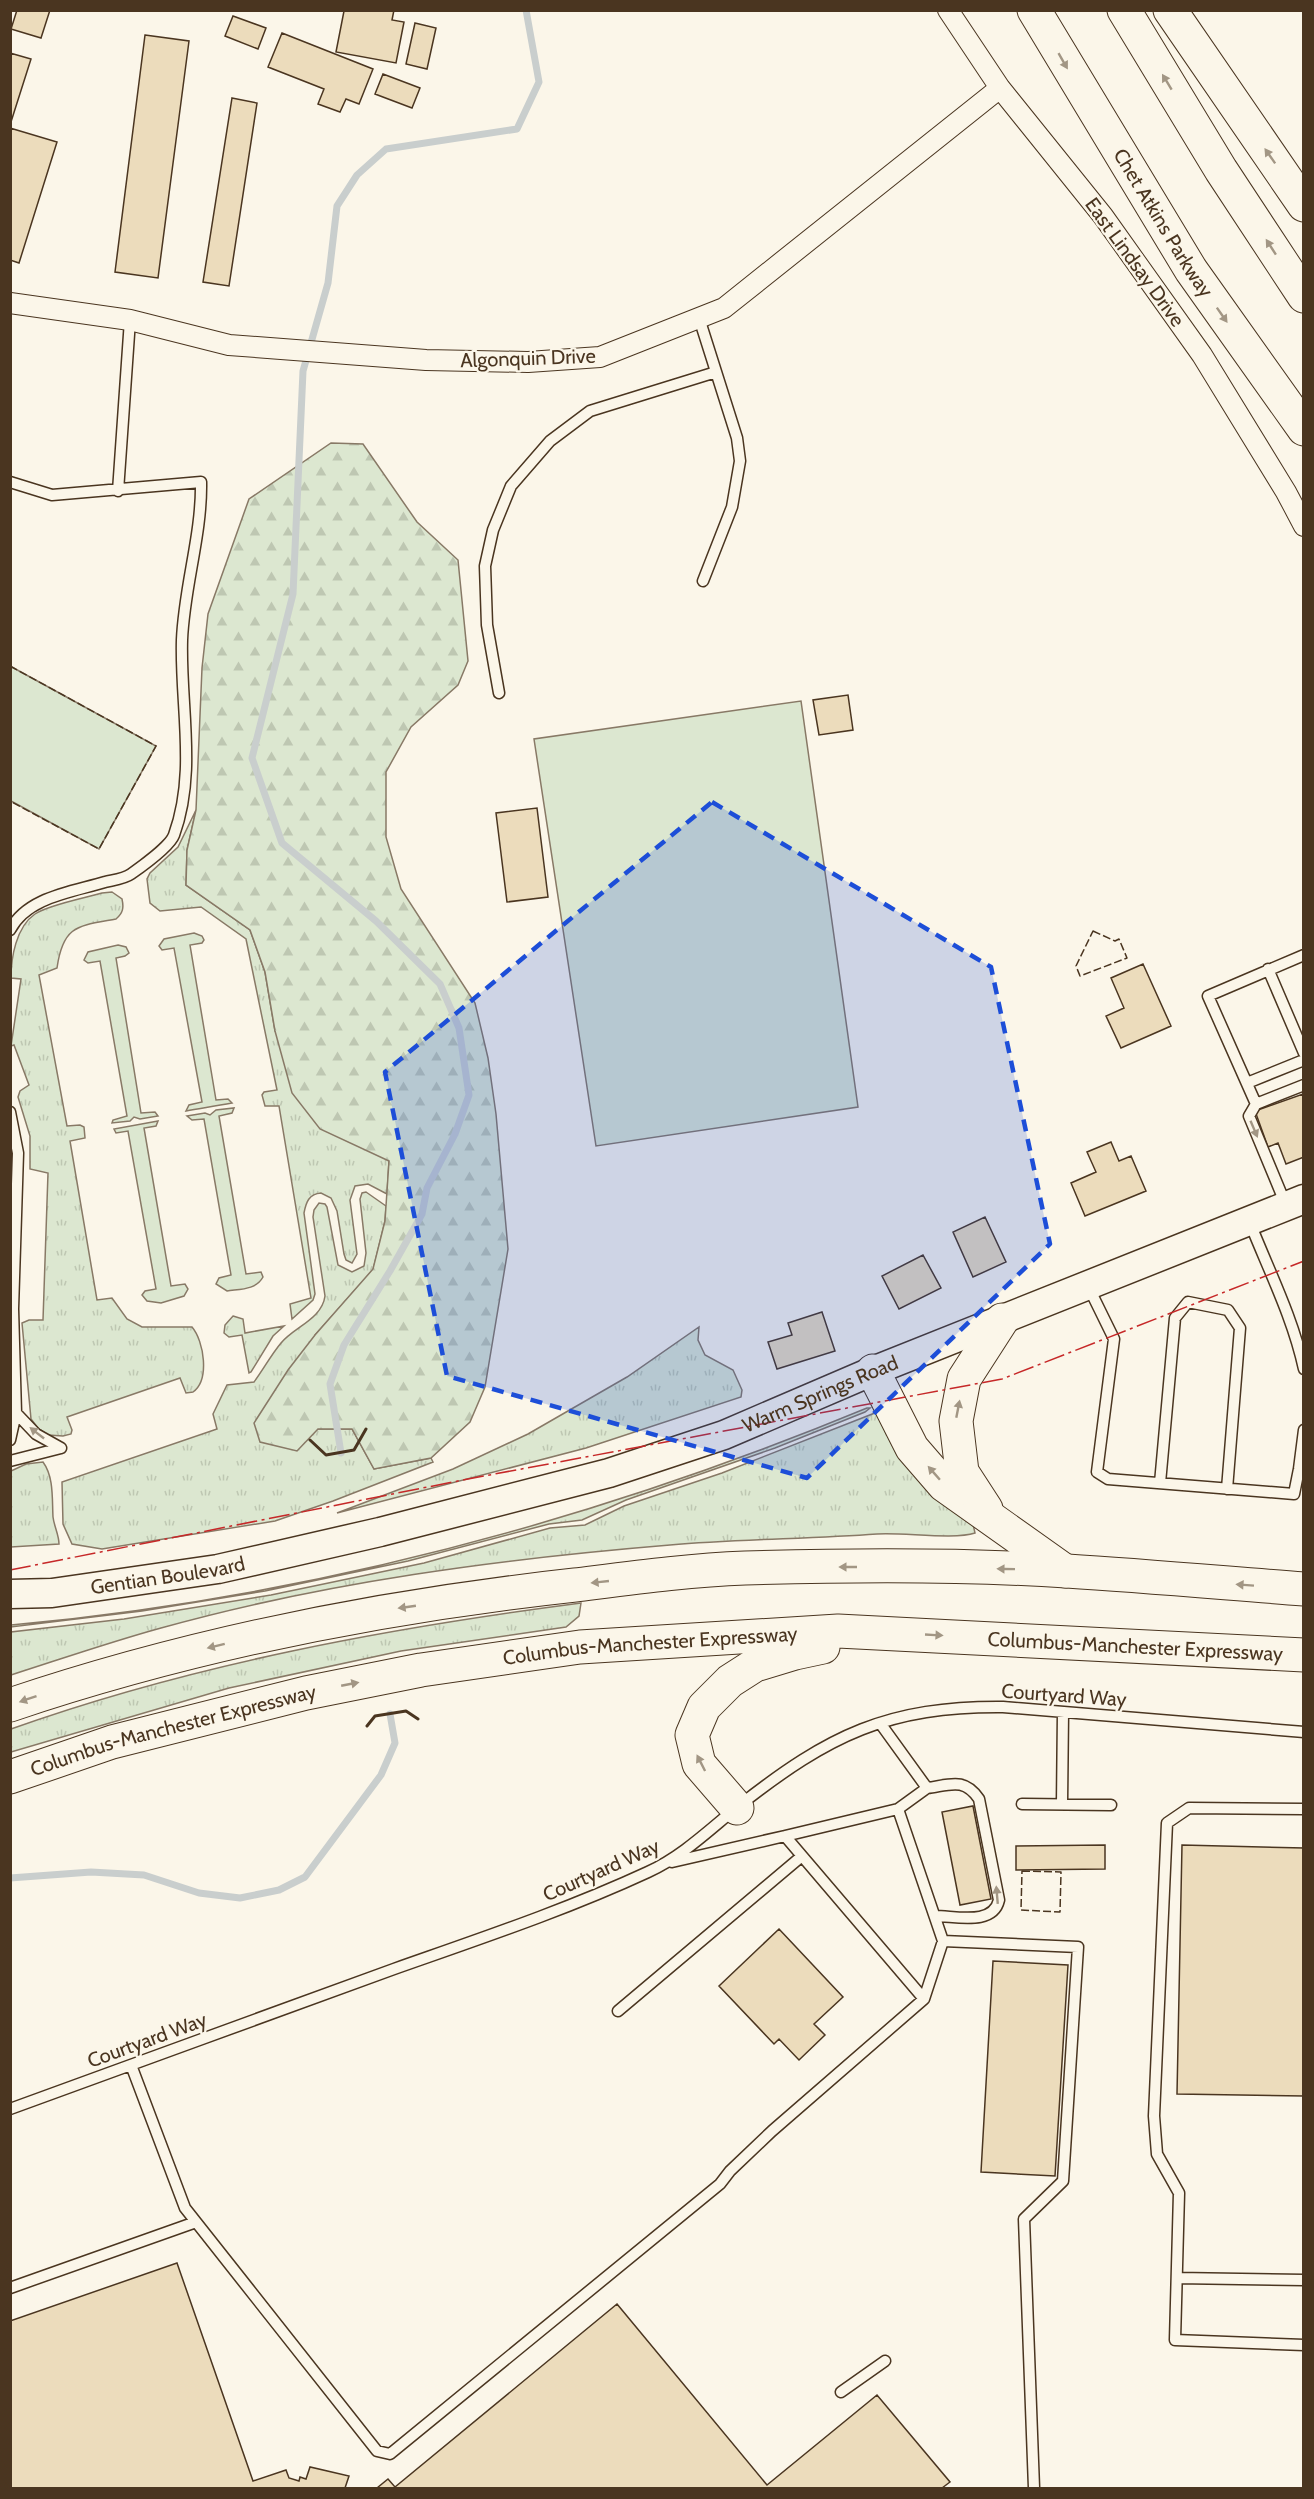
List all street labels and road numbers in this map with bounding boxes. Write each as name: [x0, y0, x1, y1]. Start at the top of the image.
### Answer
street label: Chet Atkins Parkway: [1108, 144, 1218, 302]
street label: East Lindsay Drive: [1080, 193, 1190, 331]
street label: Algonquin Drive: [460, 344, 596, 372]
street label: Warm Springs Road: [739, 1350, 901, 1438]
street label: Gentian Boulevard: [89, 1551, 247, 1599]
street label: Columbus-Manchester Expressway: [501, 1622, 798, 1670]
street label: Columbus-Manchester Expressway: [987, 1627, 1283, 1666]
street label: Columbus-Manchester Expressway: [27, 1679, 318, 1781]
street label: Courtyard Way: [1001, 1679, 1127, 1711]
street label: Courtyard Way: [539, 1834, 663, 1906]
street label: Courtyard Way: [84, 2007, 210, 2073]

